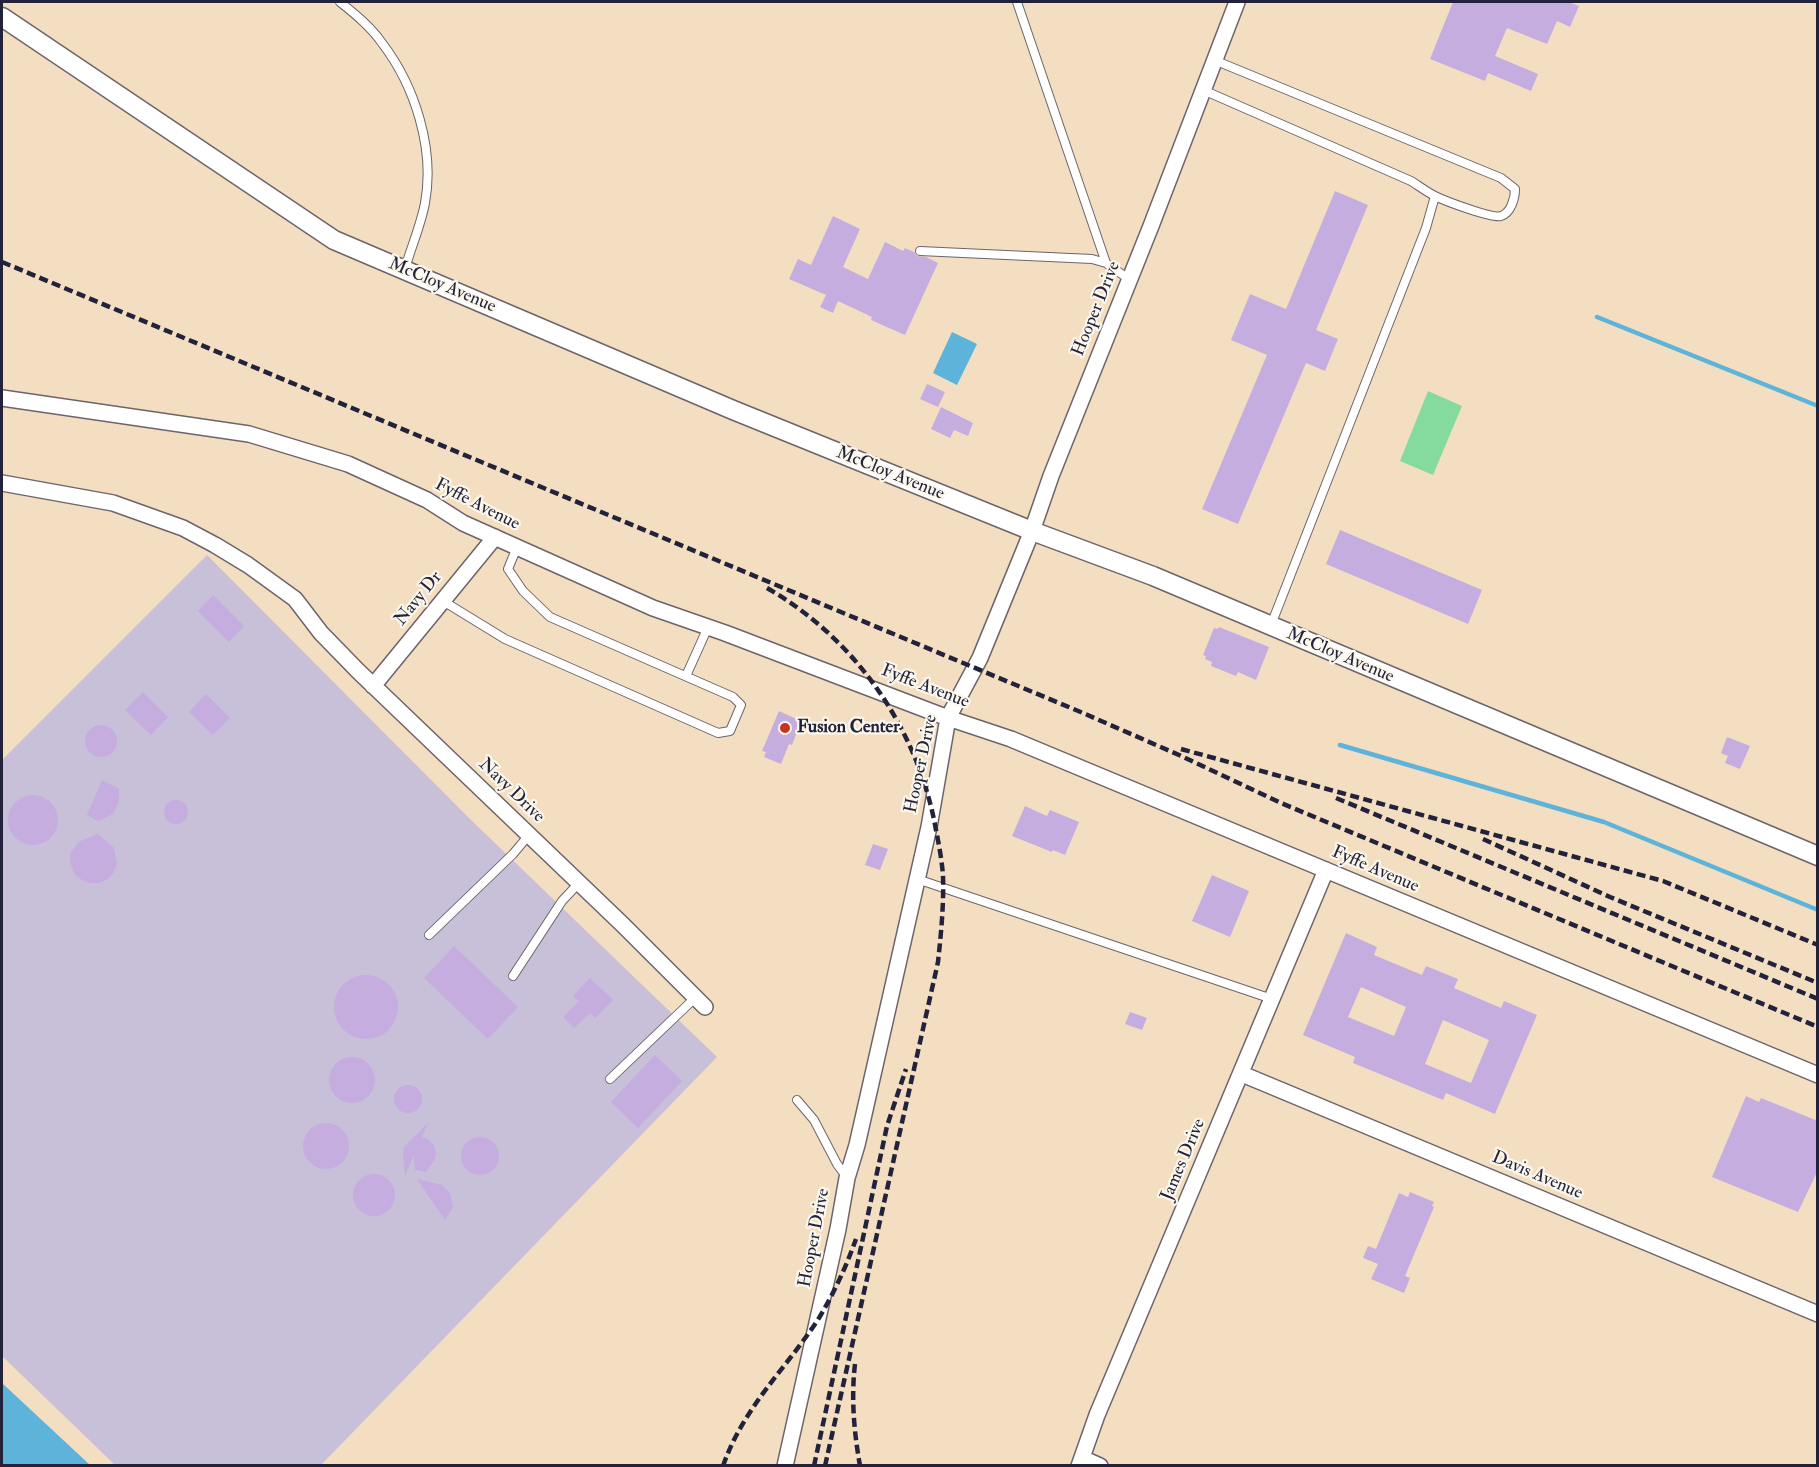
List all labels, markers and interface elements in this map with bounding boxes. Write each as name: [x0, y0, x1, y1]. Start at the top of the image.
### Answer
street label: McCloy Avenue: [385, 254, 499, 318]
street label: Hooper Drive: [1068, 259, 1126, 359]
street label: McCloy Avenue: [833, 443, 947, 505]
street label: Fyffe Avenue: [431, 474, 523, 536]
street label: Navy Dr: [391, 567, 447, 631]
street label: McCloy Avenue: [1283, 624, 1397, 688]
street label: Fyffe Avenue: [878, 660, 972, 714]
street label: Hooper Drive: [901, 713, 943, 815]
place label: Fusion Center: [797, 717, 900, 739]
marker: Fusion Center: [778, 721, 792, 735]
street label: Navy Drive: [473, 754, 549, 828]
street label: Fyffe Avenue: [1328, 842, 1422, 898]
street label: James Drive: [1157, 1116, 1211, 1204]
street label: Davis Avenue: [1488, 1147, 1586, 1205]
street label: Hooper Drive: [795, 1187, 835, 1289]

